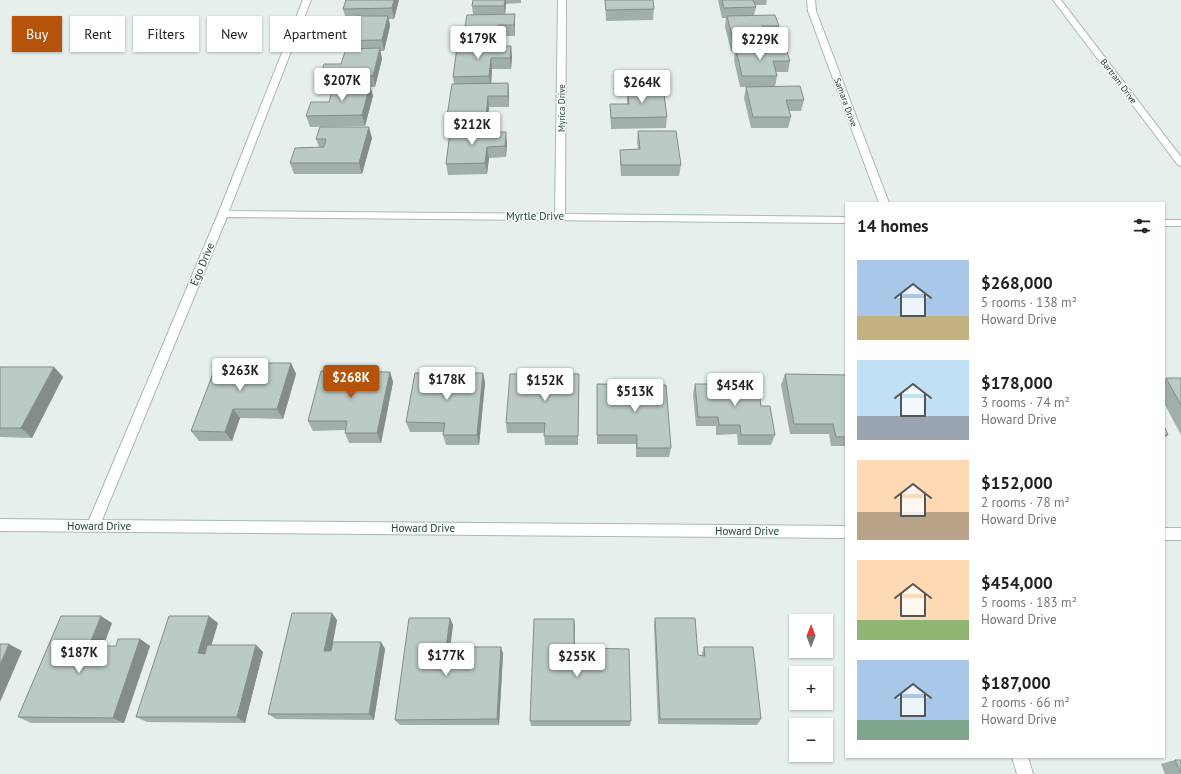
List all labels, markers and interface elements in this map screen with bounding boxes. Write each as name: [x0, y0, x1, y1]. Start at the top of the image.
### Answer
chip: Buy: [12, 16, 62, 52]
chip: Rent: [70, 16, 125, 52]
chip: Filters: [133, 16, 199, 52]
chip: New: [207, 16, 262, 52]
chip: Apartment: [270, 16, 361, 52]
pin: $179K: [450, 26, 506, 60]
pin: $229K: [732, 27, 788, 61]
text: $179K: [459, 30, 497, 47]
text: $229K: [741, 31, 779, 48]
street label: Bartram Drive: [1099, 56, 1140, 106]
pin: $207K: [314, 68, 370, 102]
pin: $264K: [614, 70, 670, 104]
text: $207K: [323, 72, 361, 89]
text: $264K: [623, 74, 661, 91]
street label: Samara Drive: [832, 76, 860, 128]
street label: Myrica Drive: [556, 84, 567, 132]
pin: $212K: [444, 112, 500, 146]
text: $212K: [453, 116, 491, 133]
street label: Myrtle Drive: [506, 209, 564, 223]
text: 14 homes: [857, 215, 928, 237]
icon: filters: [1131, 215, 1153, 237]
street label: Ego Drive: [187, 240, 217, 288]
text: $268,000: [981, 272, 1053, 294]
icon: home: [889, 276, 937, 324]
text: 5 rooms · 138 m²: [981, 294, 1077, 311]
text: Howard Drive: [981, 311, 1057, 328]
pin: $263K: [212, 358, 268, 392]
text: $263K: [221, 362, 259, 379]
pin: $268K: [323, 365, 379, 399]
pin: $178K: [419, 367, 475, 401]
pin: $152K: [517, 368, 573, 402]
text: $268K: [332, 369, 370, 386]
text: $178K: [428, 371, 466, 388]
text: $152K: [526, 372, 564, 389]
text: $178,000: [981, 372, 1053, 394]
pin: $454K: [707, 373, 763, 407]
icon: home: [889, 376, 937, 424]
text: $454K: [716, 377, 754, 394]
pin: $513K: [607, 379, 663, 413]
text: $513K: [616, 383, 654, 400]
text: 3 rooms · 74 m²: [981, 394, 1070, 411]
text: Howard Drive: [981, 411, 1057, 428]
text: $152,000: [981, 472, 1053, 494]
icon: home: [889, 476, 937, 524]
text: 2 rooms · 78 m²: [981, 494, 1070, 511]
text: Howard Drive: [981, 511, 1057, 528]
street label: Howard Drive: [67, 519, 131, 533]
street label: Howard Drive: [391, 521, 455, 535]
street label: Howard Drive: [715, 524, 779, 538]
text: $454,000: [981, 572, 1053, 594]
icon: home: [889, 576, 937, 624]
text: 5 rooms · 183 m²: [981, 594, 1077, 611]
text: Howard Drive: [981, 611, 1057, 628]
north arrow: [789, 614, 833, 658]
map controls: [789, 614, 833, 762]
pin: $187K: [51, 640, 107, 674]
pin: $177K: [418, 643, 474, 677]
text: $187K: [60, 644, 98, 661]
pin: $255K: [549, 644, 605, 678]
text: $177K: [427, 647, 465, 664]
text: $255K: [558, 648, 596, 665]
button: +: [789, 666, 833, 710]
text: $187,000: [981, 672, 1051, 694]
icon: home: [889, 676, 937, 724]
text: 2 rooms · 66 m²: [981, 694, 1070, 711]
text: Howard Drive: [981, 711, 1057, 728]
button: −: [789, 718, 833, 762]

